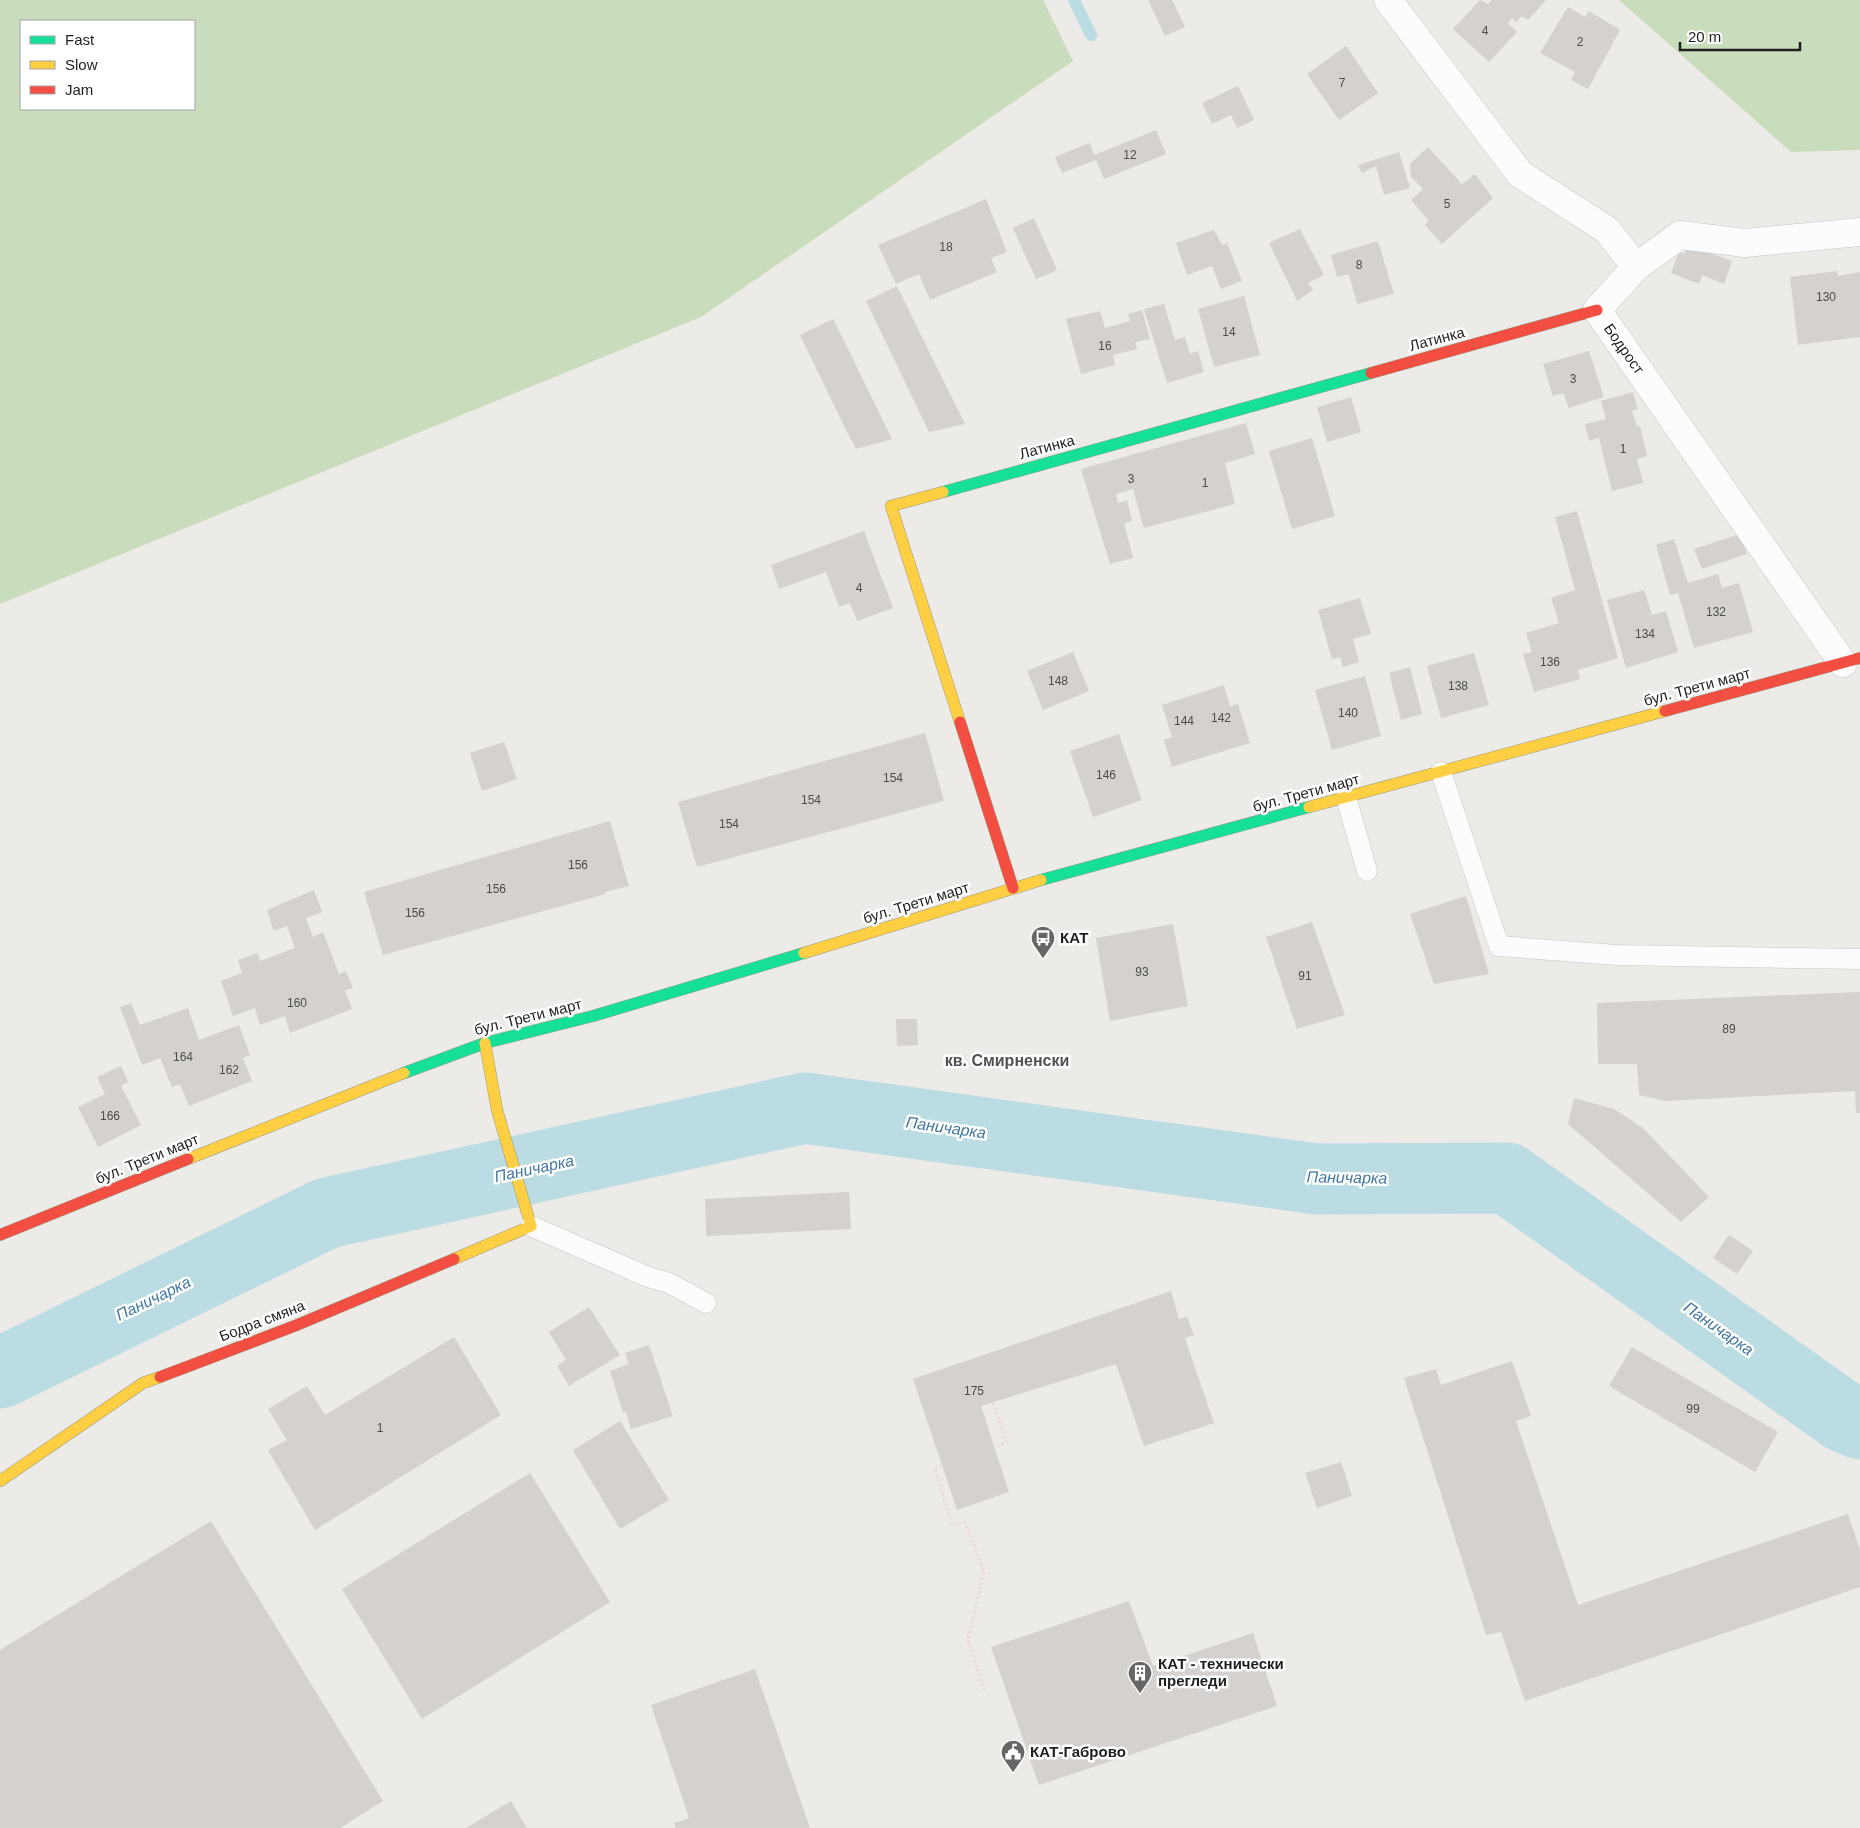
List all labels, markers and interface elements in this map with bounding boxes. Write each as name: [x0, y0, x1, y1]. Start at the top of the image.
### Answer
legend: [20, 20, 195, 110]
scale bar: [1680, 20, 1800, 52]
house number: 4: [1482, 24, 1489, 38]
text: 20 m: [1688, 28, 1721, 45]
text: Fast: [65, 31, 95, 48]
house number: 2: [1577, 35, 1584, 49]
text: Slow: [65, 56, 98, 73]
house number: 7: [1339, 76, 1346, 90]
text: Jam: [65, 81, 93, 98]
house number: 12: [1123, 148, 1137, 162]
house number: 5: [1444, 197, 1451, 211]
house number: 18: [939, 240, 953, 254]
house number: 8: [1356, 258, 1363, 272]
house number: 130: [1816, 290, 1836, 304]
street label: Бодрост: [1601, 320, 1648, 377]
street label: Латинка: [1407, 323, 1467, 354]
house number: 14: [1222, 325, 1236, 339]
house number: 16: [1098, 339, 1112, 353]
house number: 3: [1570, 372, 1577, 386]
street label: Латинка: [1017, 431, 1077, 462]
house number: 1: [1620, 442, 1627, 456]
house number: 3: [1128, 472, 1135, 486]
house number: 1: [1202, 476, 1209, 490]
house number: 4: [856, 581, 863, 595]
house number: 132: [1706, 605, 1726, 619]
house number: 134: [1635, 627, 1655, 641]
house number: 136: [1540, 655, 1560, 669]
street label: бул. Трети март: [1642, 664, 1752, 709]
house number: 148: [1048, 674, 1068, 688]
house number: 138: [1448, 679, 1468, 693]
house number: 140: [1338, 706, 1358, 720]
house number: 142: [1211, 711, 1231, 725]
house number: 144: [1174, 714, 1194, 728]
house number: 146: [1096, 768, 1116, 782]
street label: бул. Трети март: [1251, 770, 1361, 815]
house number: 154: [883, 771, 903, 785]
house number: 154: [801, 793, 821, 807]
house number: 154: [719, 817, 739, 831]
house number: 156: [568, 858, 588, 872]
street label: бул. Трети март: [861, 878, 971, 927]
house number: 156: [486, 882, 506, 896]
house number: 156: [405, 906, 425, 920]
bus stop icon: КАТ: [1030, 925, 1056, 959]
place label: КАТ: [1060, 929, 1088, 946]
house number: 93: [1135, 965, 1149, 979]
house number: 91: [1298, 969, 1312, 983]
street label: бул. Трети март: [472, 995, 583, 1038]
house number: 160: [287, 996, 307, 1010]
house number: 89: [1722, 1022, 1736, 1036]
house number: 164: [173, 1050, 193, 1064]
district label: кв. Смирненски: [945, 1052, 1069, 1069]
house number: 162: [219, 1063, 239, 1077]
house number: 166: [100, 1109, 120, 1123]
water label: Паничарка: [905, 1113, 987, 1142]
street label: бул. Трети март: [93, 1130, 201, 1187]
water label: Паничарка: [493, 1152, 575, 1185]
water label: Паничарка: [1306, 1168, 1388, 1187]
water label: Паничарка: [113, 1273, 193, 1324]
street label: Бодра смяна: [217, 1296, 307, 1345]
water label: Паничарка: [1681, 1298, 1757, 1359]
house number: 175: [964, 1384, 984, 1398]
house number: 99: [1686, 1402, 1700, 1416]
house number: 1: [377, 1421, 384, 1435]
place label: КАТ - технически прегледи: [1158, 1655, 1284, 1689]
building icon: КАТ - технически прегледи: [1127, 1660, 1153, 1694]
public building icon: КАТ-Габрово: [1000, 1739, 1026, 1773]
place label: КАТ-Габрово: [1030, 1743, 1126, 1760]

